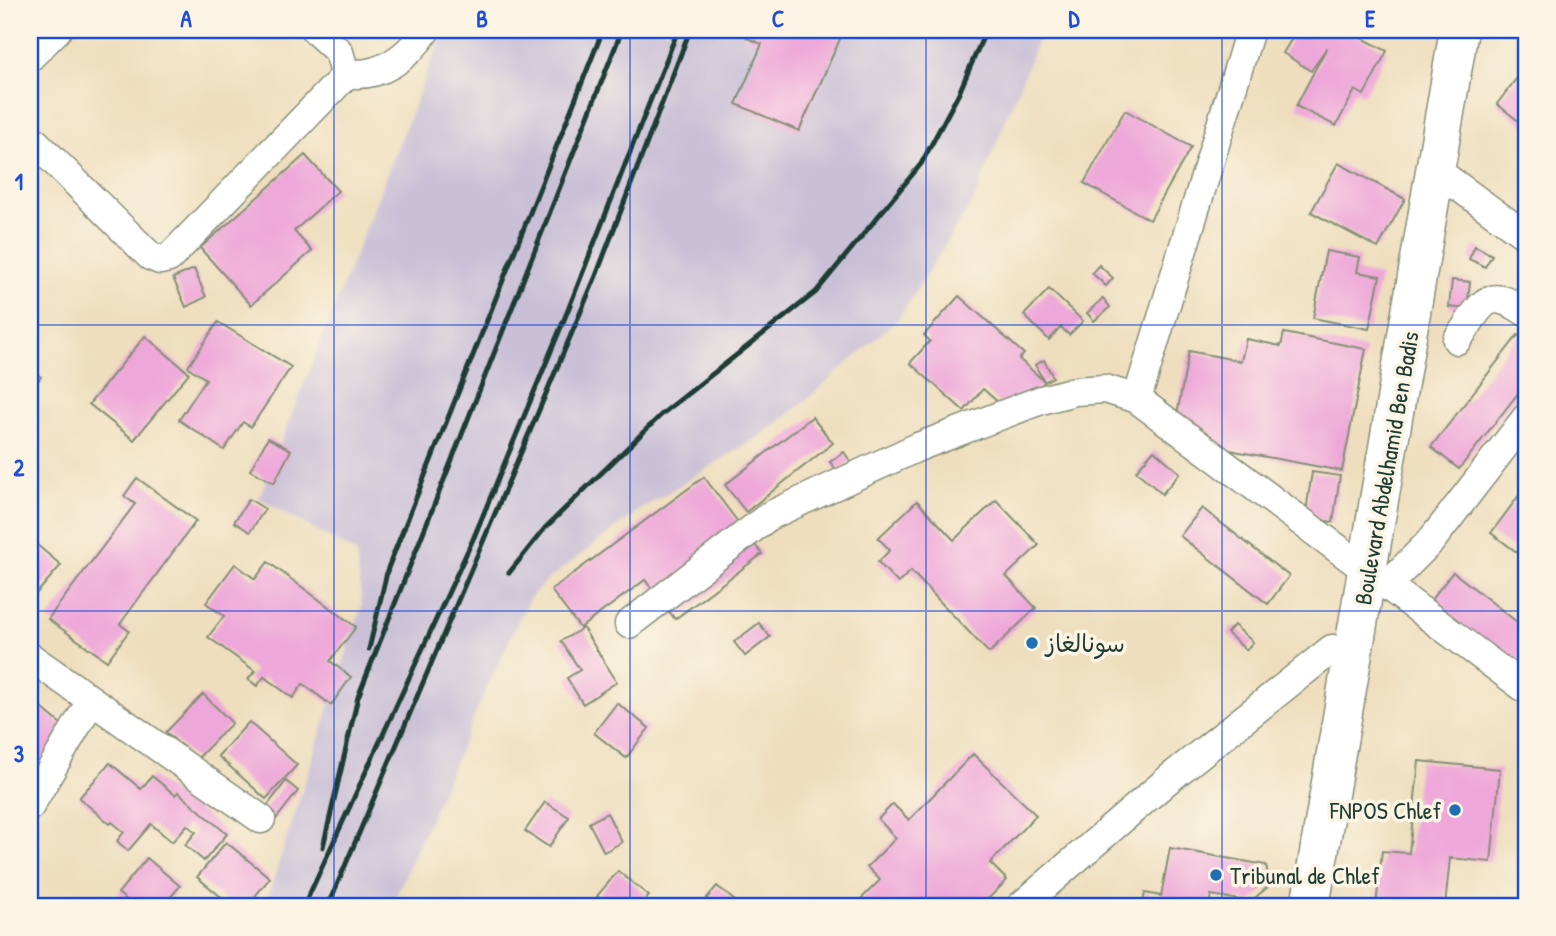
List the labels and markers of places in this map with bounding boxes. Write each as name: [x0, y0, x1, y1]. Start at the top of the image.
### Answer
place label: سونالغاز: [1044, 627, 1125, 659]
marker: سونالغاز: [1024, 635, 1040, 651]
place label: FNPOS Chlef: [1329, 794, 1441, 826]
marker: FNPOS Chlef: [1447, 802, 1463, 818]
place label: Tribunal de Chlef: [1230, 859, 1380, 891]
marker: Tribunal de Chlef: [1208, 867, 1224, 883]

